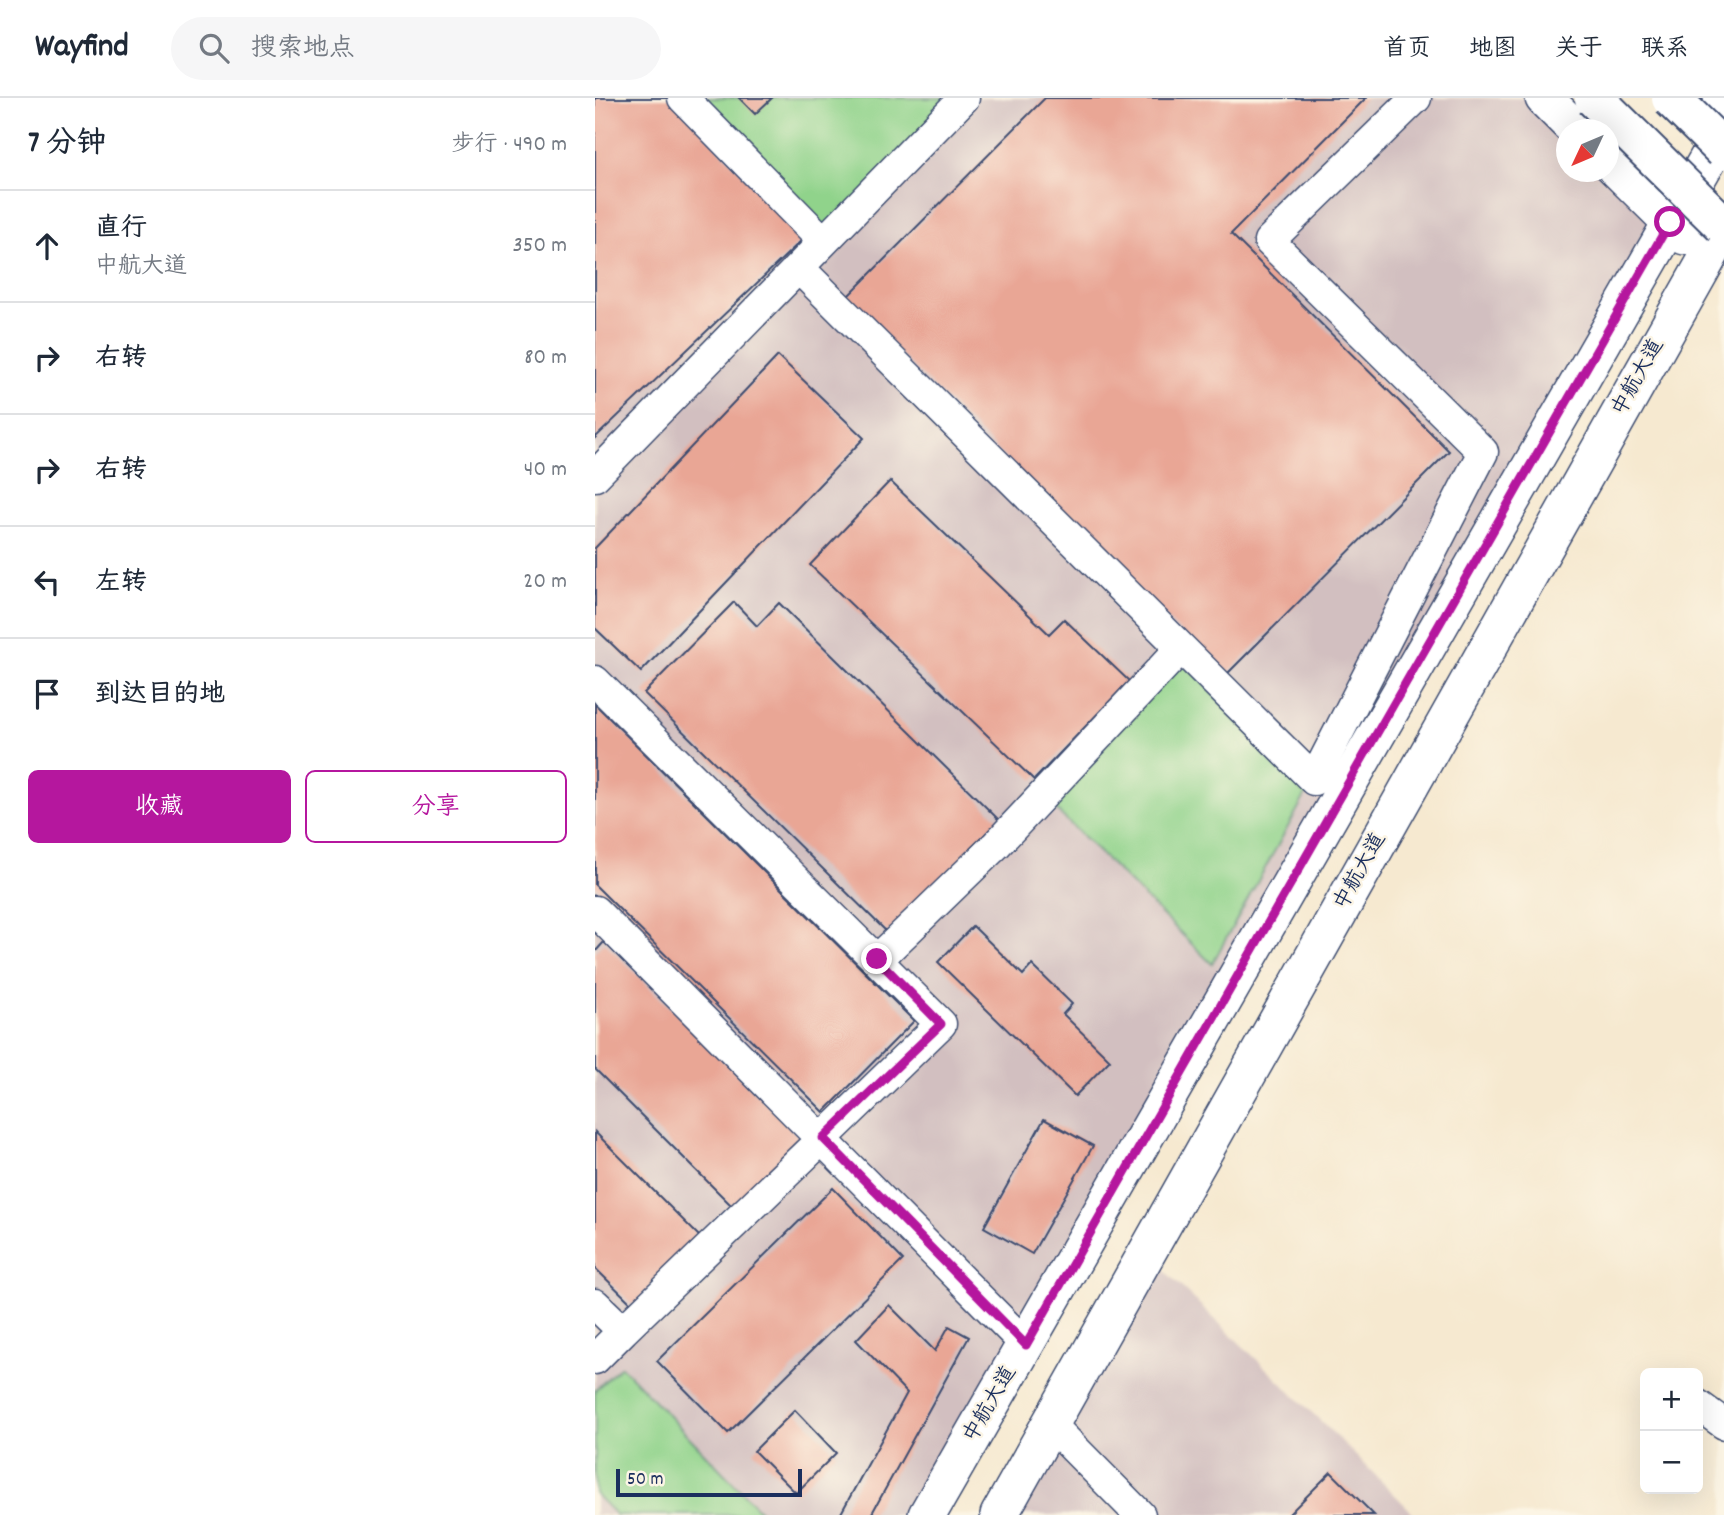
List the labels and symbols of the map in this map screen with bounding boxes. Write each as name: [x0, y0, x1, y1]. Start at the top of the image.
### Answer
north arrow: [1556, 119, 1619, 182]
route start: [1654, 206, 1685, 237]
street label: 中航大道: [1606, 334, 1672, 422]
street label: 中航大道: [1328, 828, 1394, 916]
route end: [861, 943, 892, 974]
street label: 中航大道: [957, 1361, 1025, 1449]
scale bar: [616, 1466, 801, 1498]

